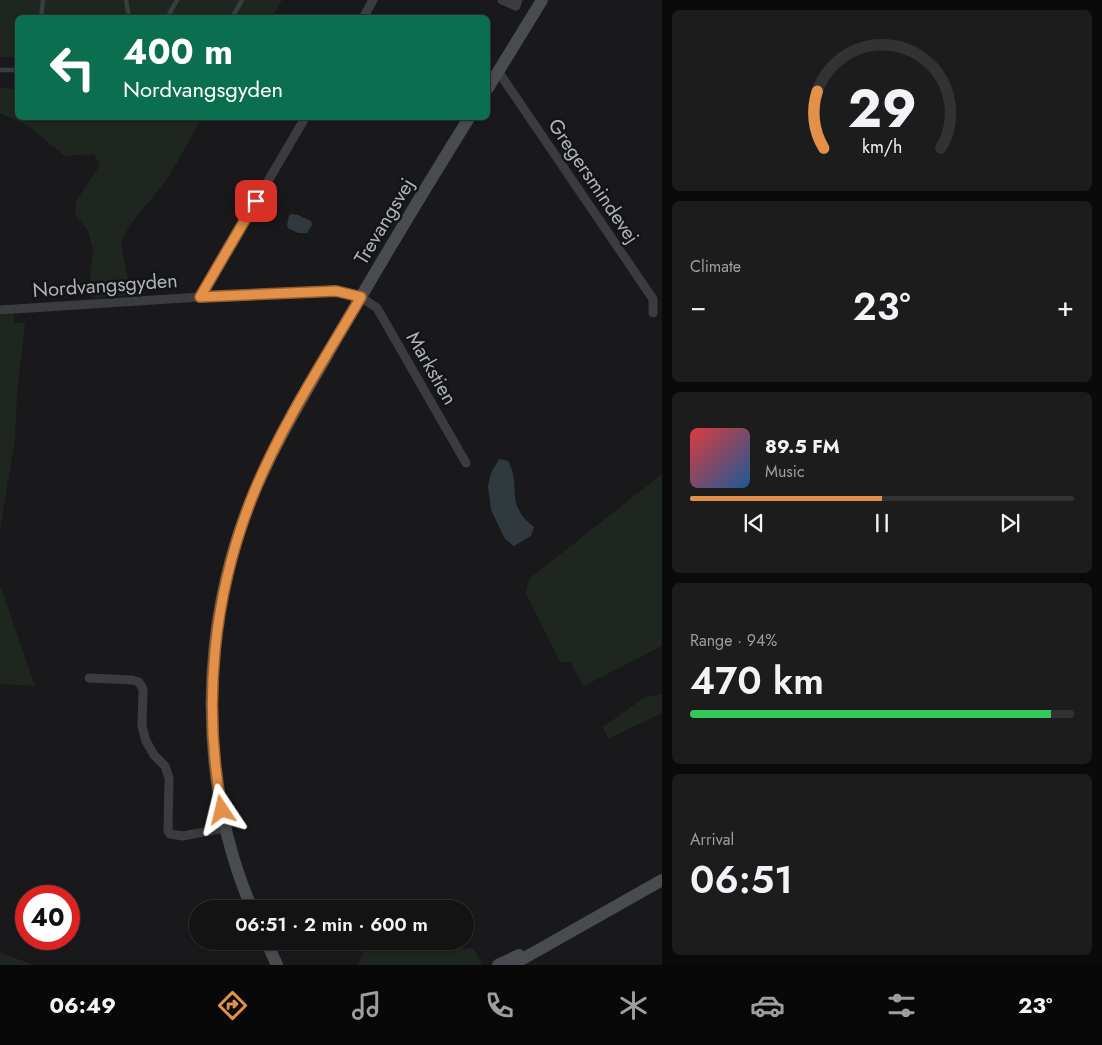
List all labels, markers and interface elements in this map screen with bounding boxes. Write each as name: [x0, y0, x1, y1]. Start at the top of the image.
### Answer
text: 400 m: [123, 27, 233, 77]
icon: left: [40, 35, 105, 100]
text: 29: [848, 71, 916, 147]
text: Nordvangsgyden: [123, 73, 283, 105]
street label: Gregersmindevej: [541, 113, 646, 250]
text: km/h: [862, 134, 902, 160]
street label: Trevangsvej: [347, 172, 422, 270]
pin: [235, 180, 277, 222]
icon: arrive: [242, 187, 270, 215]
text: Climate: [690, 255, 741, 278]
street label: Nordvangsgyden: [31, 266, 179, 305]
text: 23°: [853, 279, 910, 334]
text: −: [690, 286, 707, 327]
text: +: [1057, 286, 1074, 327]
street label: Markstien: [399, 326, 464, 410]
text: 89.5 FM: [765, 433, 840, 460]
text: Music: [765, 460, 805, 483]
icon: previous: [740, 509, 768, 537]
icon: pause: [868, 509, 896, 537]
icon: next: [996, 509, 1024, 537]
text: Range · 94%: [690, 629, 777, 652]
text: 470 km: [690, 653, 824, 708]
position arrow: [195, 783, 247, 835]
text: Arrival: [690, 828, 734, 851]
text: 06:51: [690, 852, 793, 907]
speed limit sign: 40: [15, 885, 80, 950]
text: 06:51 · 2 min · 600 m: [235, 911, 428, 938]
icon: directions: [215, 988, 250, 1023]
icon: music: [349, 988, 384, 1023]
icon: phone: [482, 988, 517, 1023]
icon: climate: [616, 988, 651, 1023]
icon: car: [750, 988, 785, 1023]
icon: filters: [884, 988, 919, 1023]
text: 06:49: [49, 989, 116, 1021]
text: 23°: [1018, 989, 1053, 1021]

